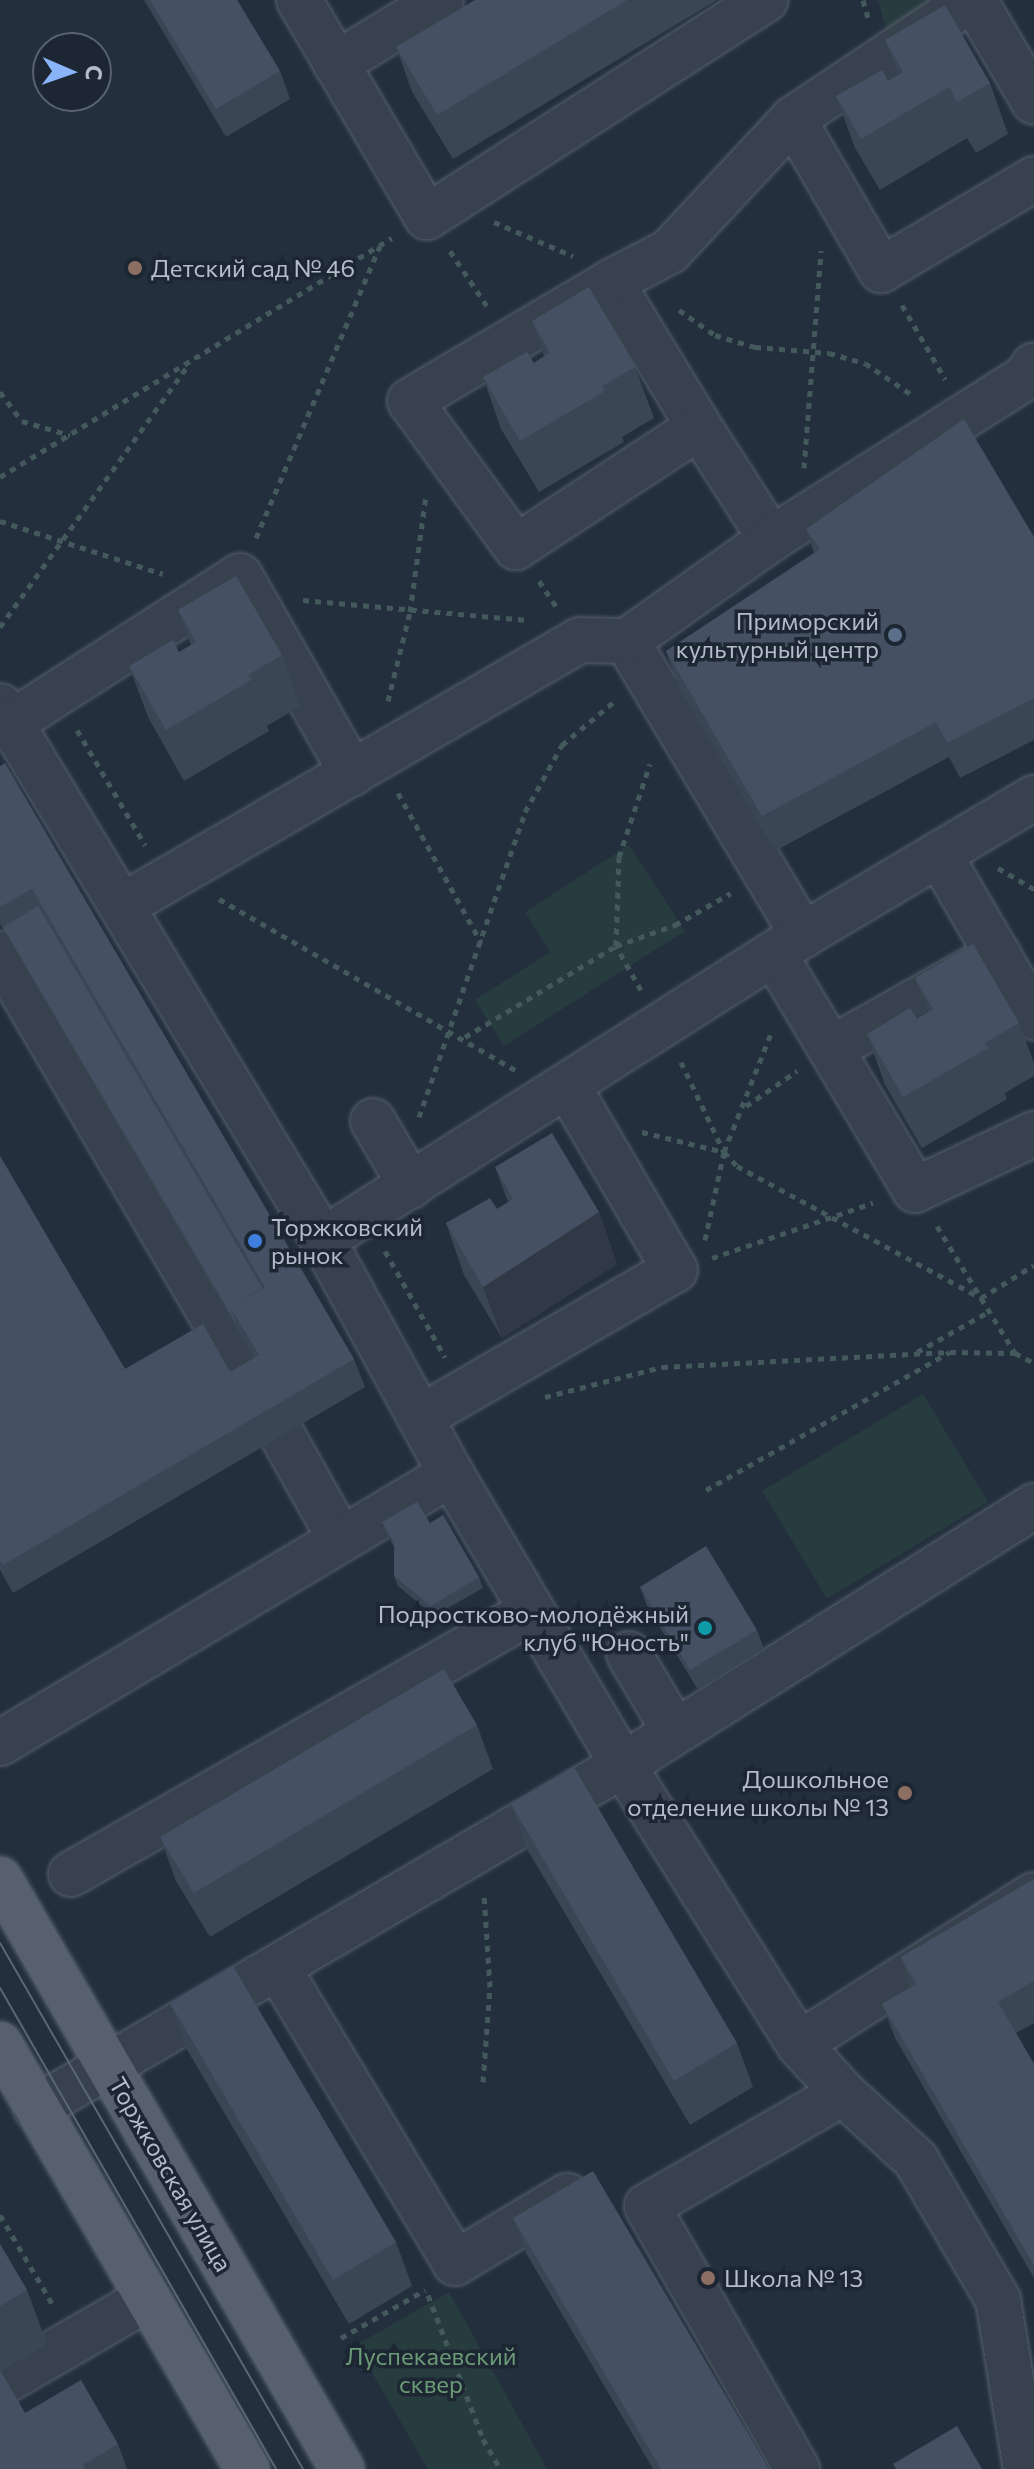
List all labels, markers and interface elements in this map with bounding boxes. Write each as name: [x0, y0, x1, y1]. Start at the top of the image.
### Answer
north arrow: [32, 32, 112, 112]
text: С: [81, 65, 108, 81]
place label: Детский сад № 46: [151, 254, 355, 282]
marker: Детский сад № 46: [126, 259, 144, 277]
place label: Приморский культурный центр: [676, 607, 879, 663]
marker: Приморский культурный центр: [886, 626, 904, 644]
place label: Торжковский рынок: [271, 1213, 423, 1269]
marker: Торжковский рынок: [246, 1232, 264, 1250]
place label: Подростково-молодёжный клуб "Юность": [378, 1600, 689, 1656]
marker: Подростково-молодёжный клуб "Юность": [696, 1619, 714, 1637]
place label: Дошкольное отделение школы № 13: [627, 1765, 889, 1821]
marker: Дошкольное отделение школы № 13: [896, 1784, 914, 1802]
street label: Торжковская улица: [104, 2072, 238, 2276]
place label: Школа № 13: [724, 2264, 863, 2292]
marker: Школа № 13: [699, 2269, 717, 2287]
park label: Луспекаевский сквер: [345, 2342, 517, 2398]

